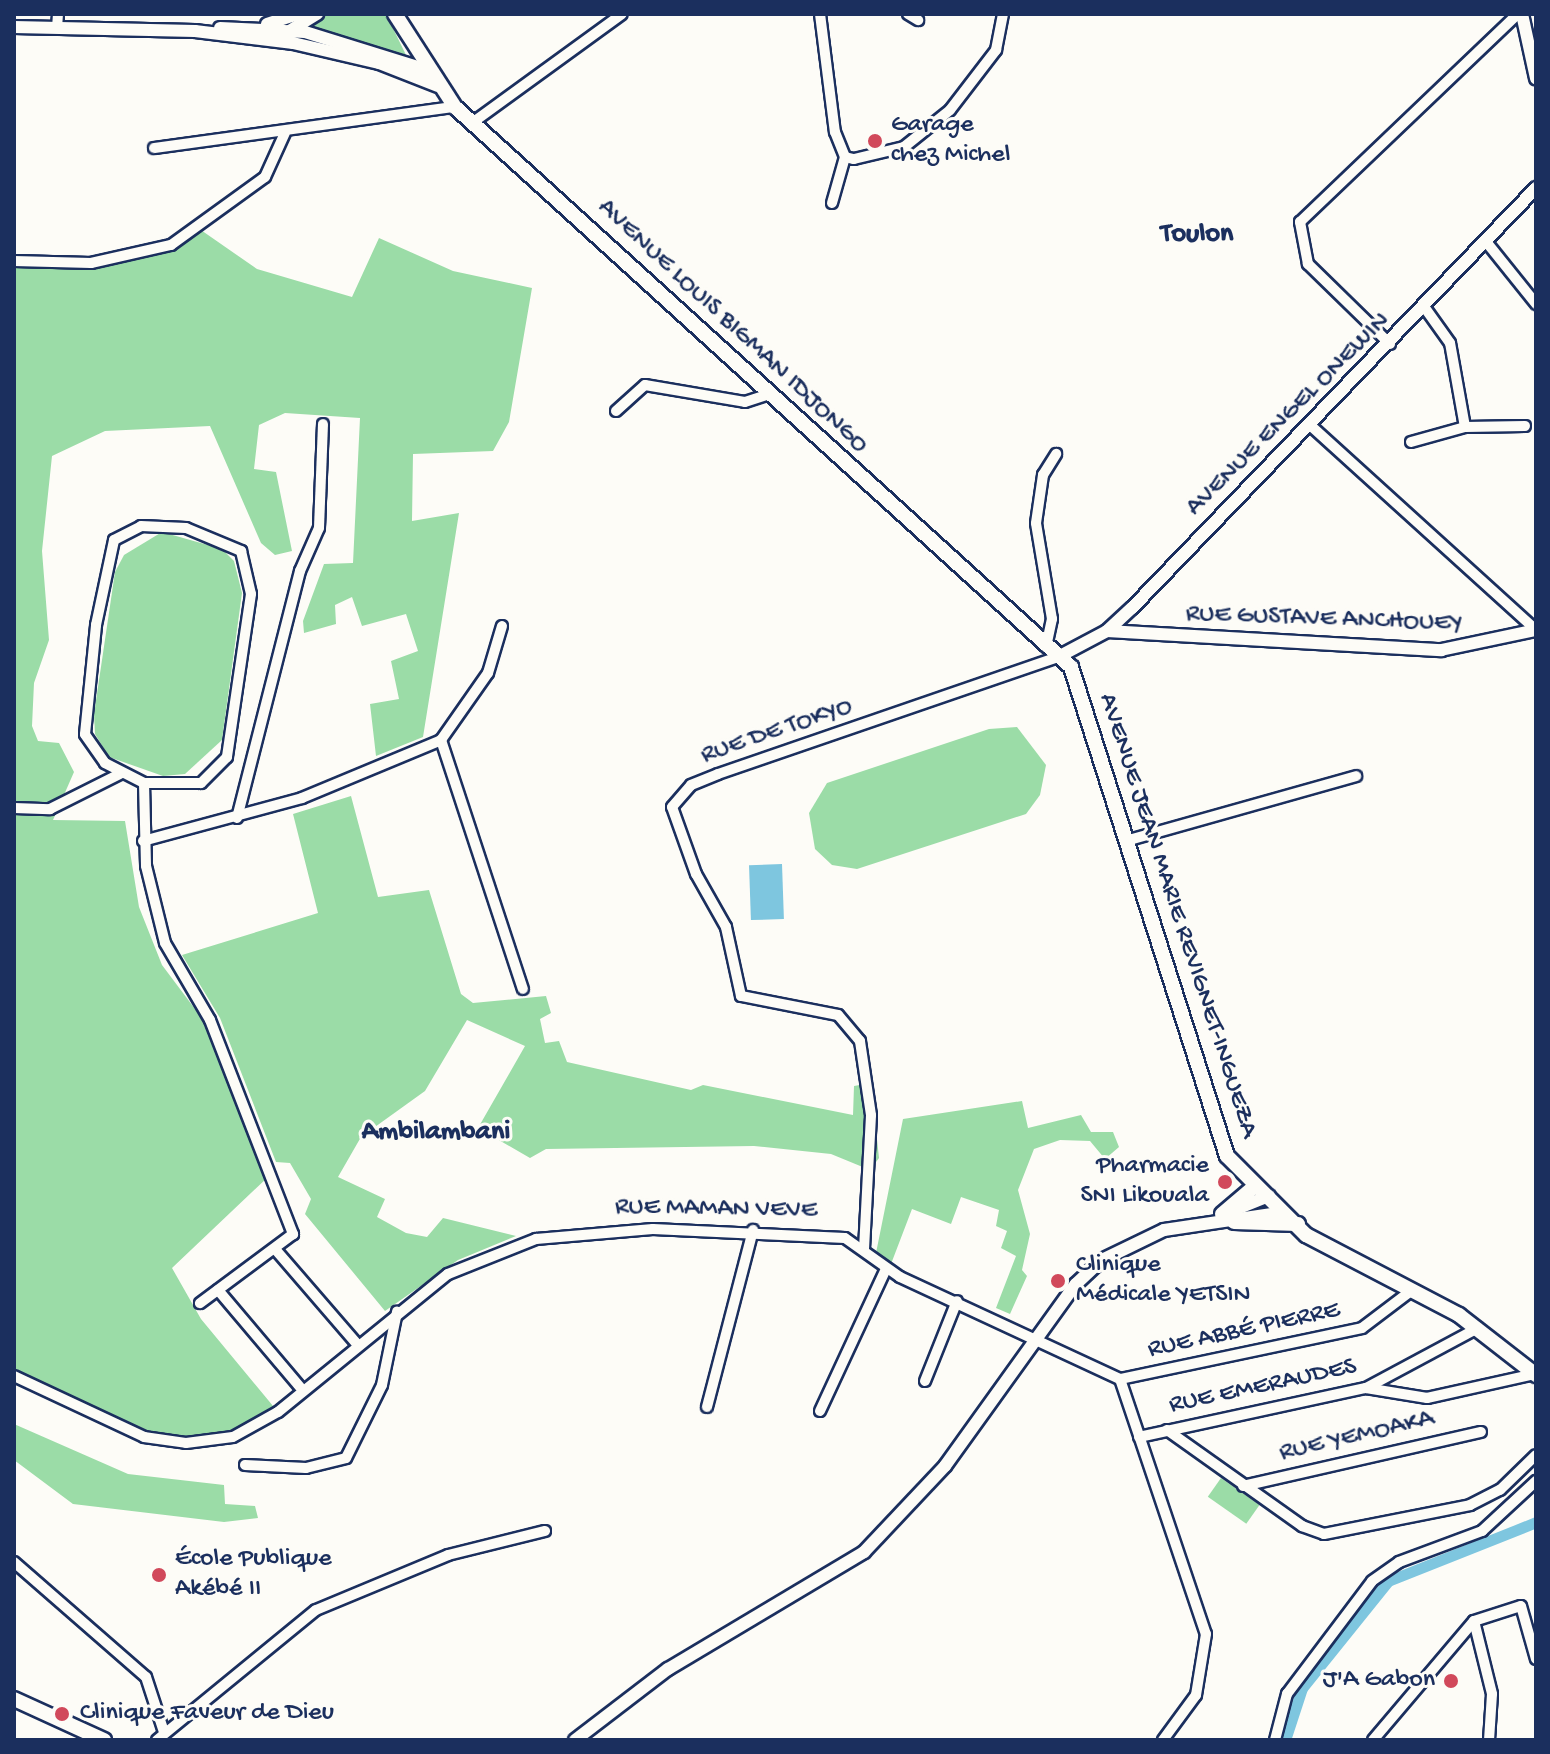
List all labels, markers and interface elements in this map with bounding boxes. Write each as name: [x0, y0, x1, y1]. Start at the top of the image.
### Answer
place label: Garage chez Michel: [891, 110, 1010, 172]
marker: Garage chez Michel: [866, 132, 884, 150]
street label: AVENUE LOUIS BIGMAN IDJONGO: [590, 193, 874, 461]
district label: Toulon: [1161, 218, 1233, 252]
street label: AVENUE ENGEL ONEWIN: [1180, 306, 1398, 524]
street label: RUE GUSTAVE ANCHOUEY: [1185, 600, 1463, 640]
street label: AVENUE JEAN MARIE REVIGNET-INGUEZA: [1090, 690, 1264, 1142]
street label: RUE DE TOKYO: [697, 692, 857, 772]
district label: Ambilambani: [362, 1116, 510, 1150]
place label: Pharmacie SNI Likouala: [1081, 1151, 1209, 1212]
marker: Pharmacie SNI Likouala: [1216, 1173, 1234, 1191]
street label: RUE MAMAN VEVE: [615, 1193, 817, 1227]
place label: Clinique Médicale YETSIN: [1076, 1250, 1250, 1312]
marker: Clinique Médicale YETSIN: [1047, 1270, 1069, 1292]
street label: RUE ABBÉ PIERRE: [1145, 1295, 1343, 1367]
street label: RUE EMERAUDES: [1167, 1352, 1359, 1422]
street label: RUE YEMOAKA: [1277, 1404, 1437, 1470]
place label: École Publique Akébé II: [175, 1544, 332, 1606]
marker: École Publique Akébé II: [150, 1566, 168, 1584]
place label: J'A Gabon: [1323, 1665, 1435, 1697]
marker: J'A Gabon: [1442, 1672, 1460, 1690]
place label: Clinique Faveur de Dieu: [80, 1698, 334, 1730]
marker: Clinique Faveur de Dieu: [51, 1703, 73, 1725]

